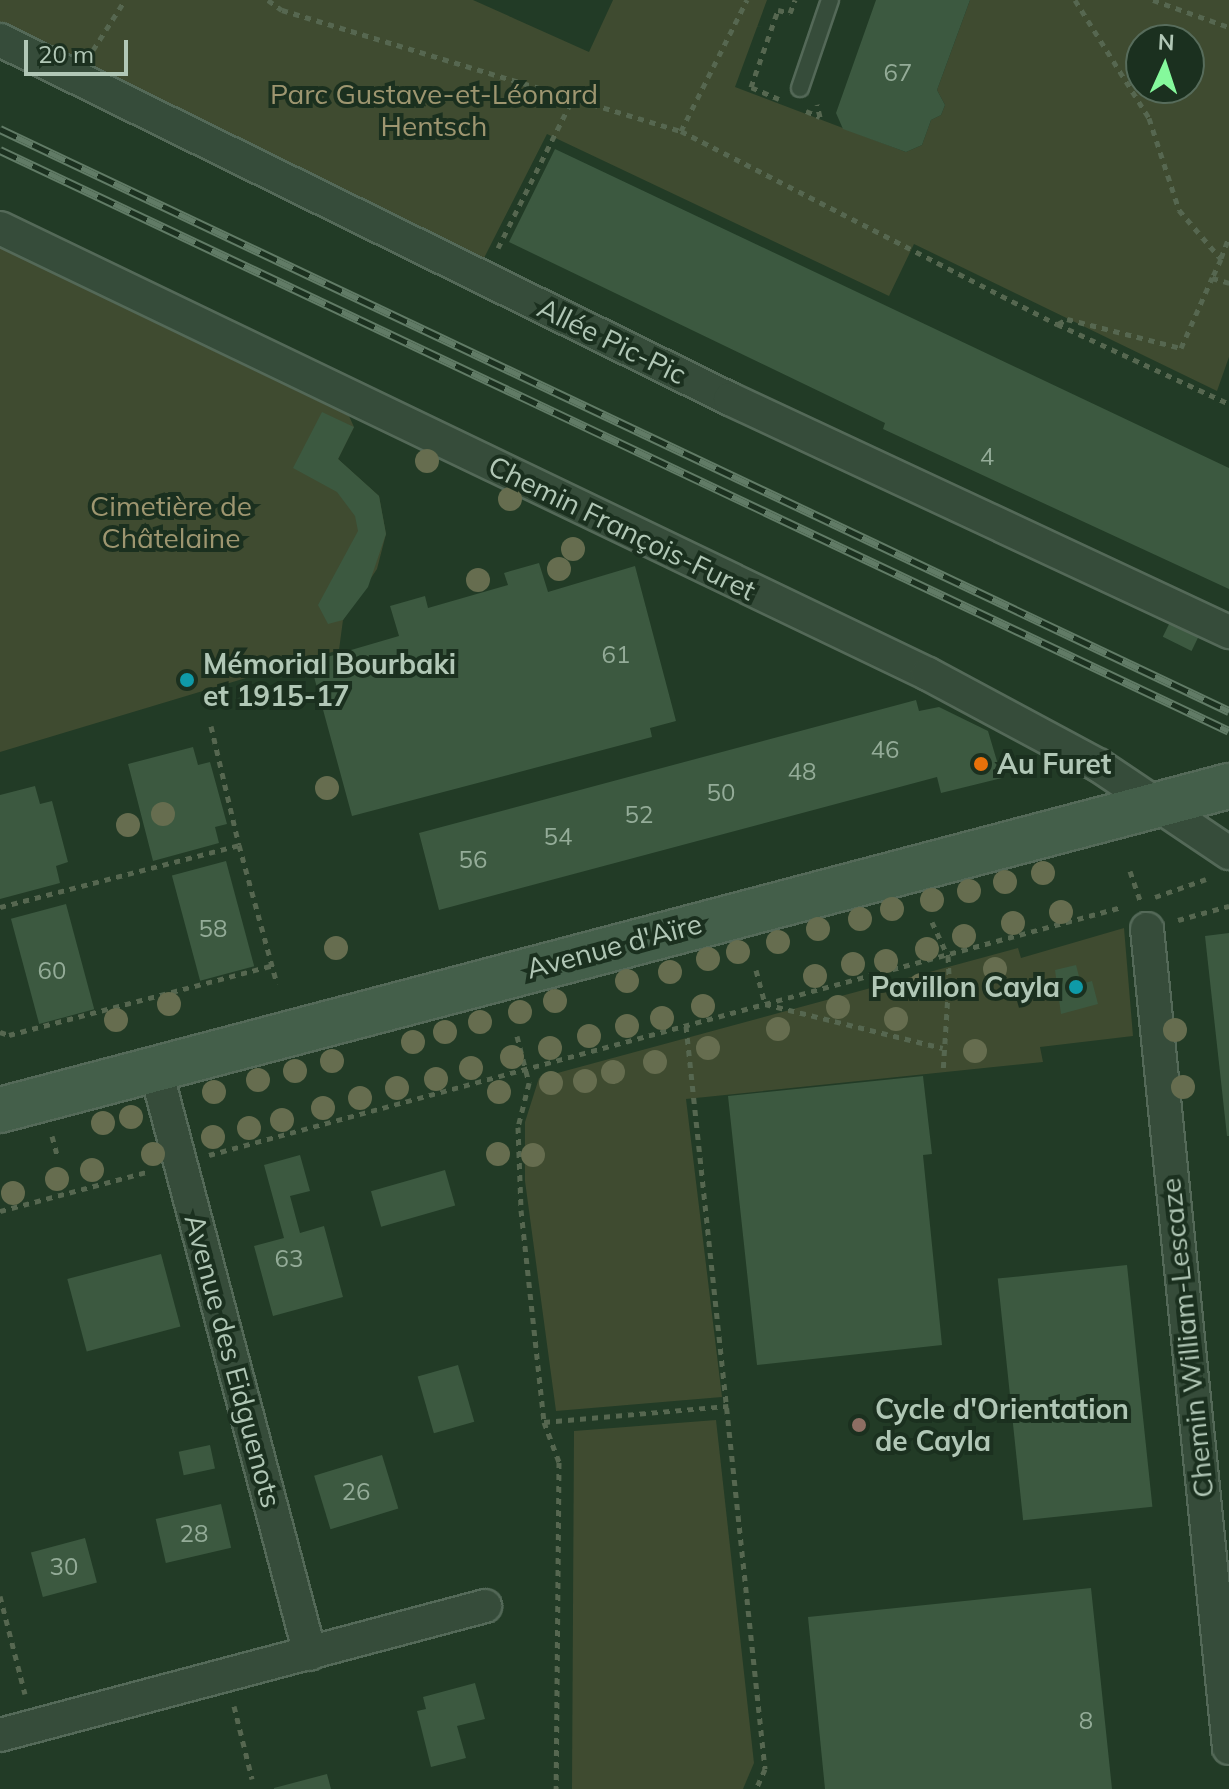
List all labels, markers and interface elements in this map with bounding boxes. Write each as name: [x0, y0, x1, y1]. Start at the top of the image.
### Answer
scale bar: [28, 24, 132, 74]
north arrow: [1125, 24, 1205, 104]
text: N: [1157, 28, 1175, 56]
text: 20 m: [38, 39, 94, 69]
house number: 67: [884, 59, 912, 87]
park label: Parc Gustave-et-Léonard Hentsch: [270, 77, 598, 143]
street label: Allée Pic-Pic: [532, 291, 692, 391]
house number: 4: [980, 443, 994, 471]
street label: Chemin François-Furet: [483, 449, 761, 607]
park label: Cimetière de Châtelaine: [90, 489, 252, 555]
house number: 61: [602, 641, 630, 669]
place label: Mémorial Bourbaki et 1915-17: [203, 647, 456, 713]
marker: Mémorial Bourbaki et 1915-17: [178, 671, 196, 689]
house number: 46: [871, 736, 899, 764]
place label: Au Furet: [997, 747, 1111, 781]
marker: Au Furet: [972, 755, 990, 773]
house number: 48: [788, 758, 816, 786]
house number: 50: [707, 779, 735, 807]
house number: 52: [625, 801, 653, 829]
house number: 54: [544, 823, 572, 851]
house number: 56: [459, 846, 487, 874]
street label: Avenue d'Aïre: [523, 906, 705, 986]
house number: 58: [199, 915, 227, 943]
house number: 60: [38, 957, 66, 985]
place label: Pavillon Cayla: [871, 970, 1060, 1004]
marker: Pavillon Cayla: [1067, 978, 1085, 996]
street label: Chemin William-Lescaze: [1154, 1177, 1220, 1499]
street label: Avenue des Eidguenots: [178, 1211, 288, 1511]
house number: 63: [275, 1245, 303, 1273]
place label: Cycle d'Orientation de Cayla: [875, 1392, 1129, 1458]
marker: Cycle d'Orientation de Cayla: [850, 1416, 868, 1434]
house number: 26: [342, 1478, 370, 1506]
house number: 28: [180, 1520, 208, 1548]
house number: 30: [50, 1553, 78, 1581]
house number: 8: [1079, 1707, 1093, 1735]

